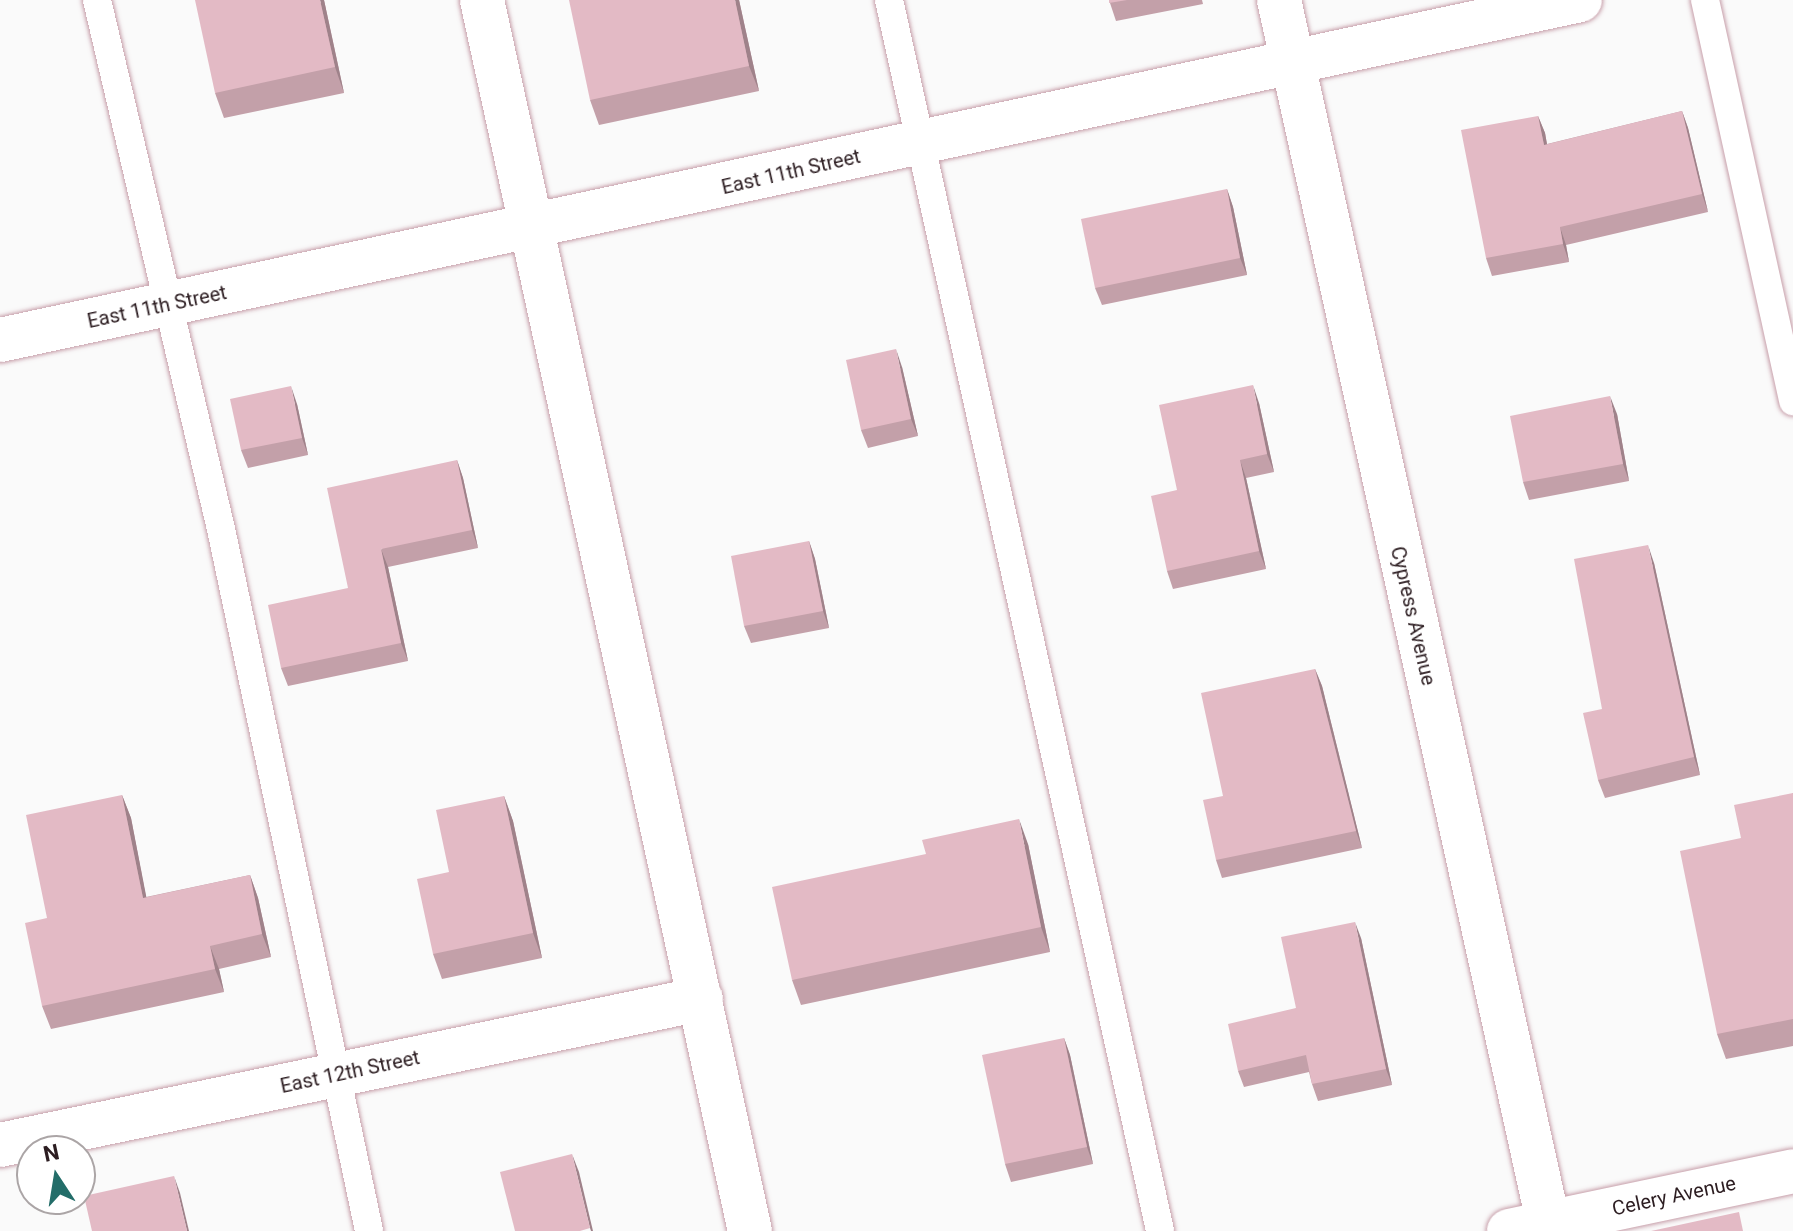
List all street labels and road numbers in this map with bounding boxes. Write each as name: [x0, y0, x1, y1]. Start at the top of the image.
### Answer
street label: East 11th Street: [719, 144, 863, 200]
street label: East 11th Street: [85, 281, 229, 333]
street label: Cypress Avenue: [1385, 544, 1441, 688]
street label: East 12th Street: [278, 1046, 422, 1098]
street label: Celery Avenue: [1610, 1171, 1738, 1221]

